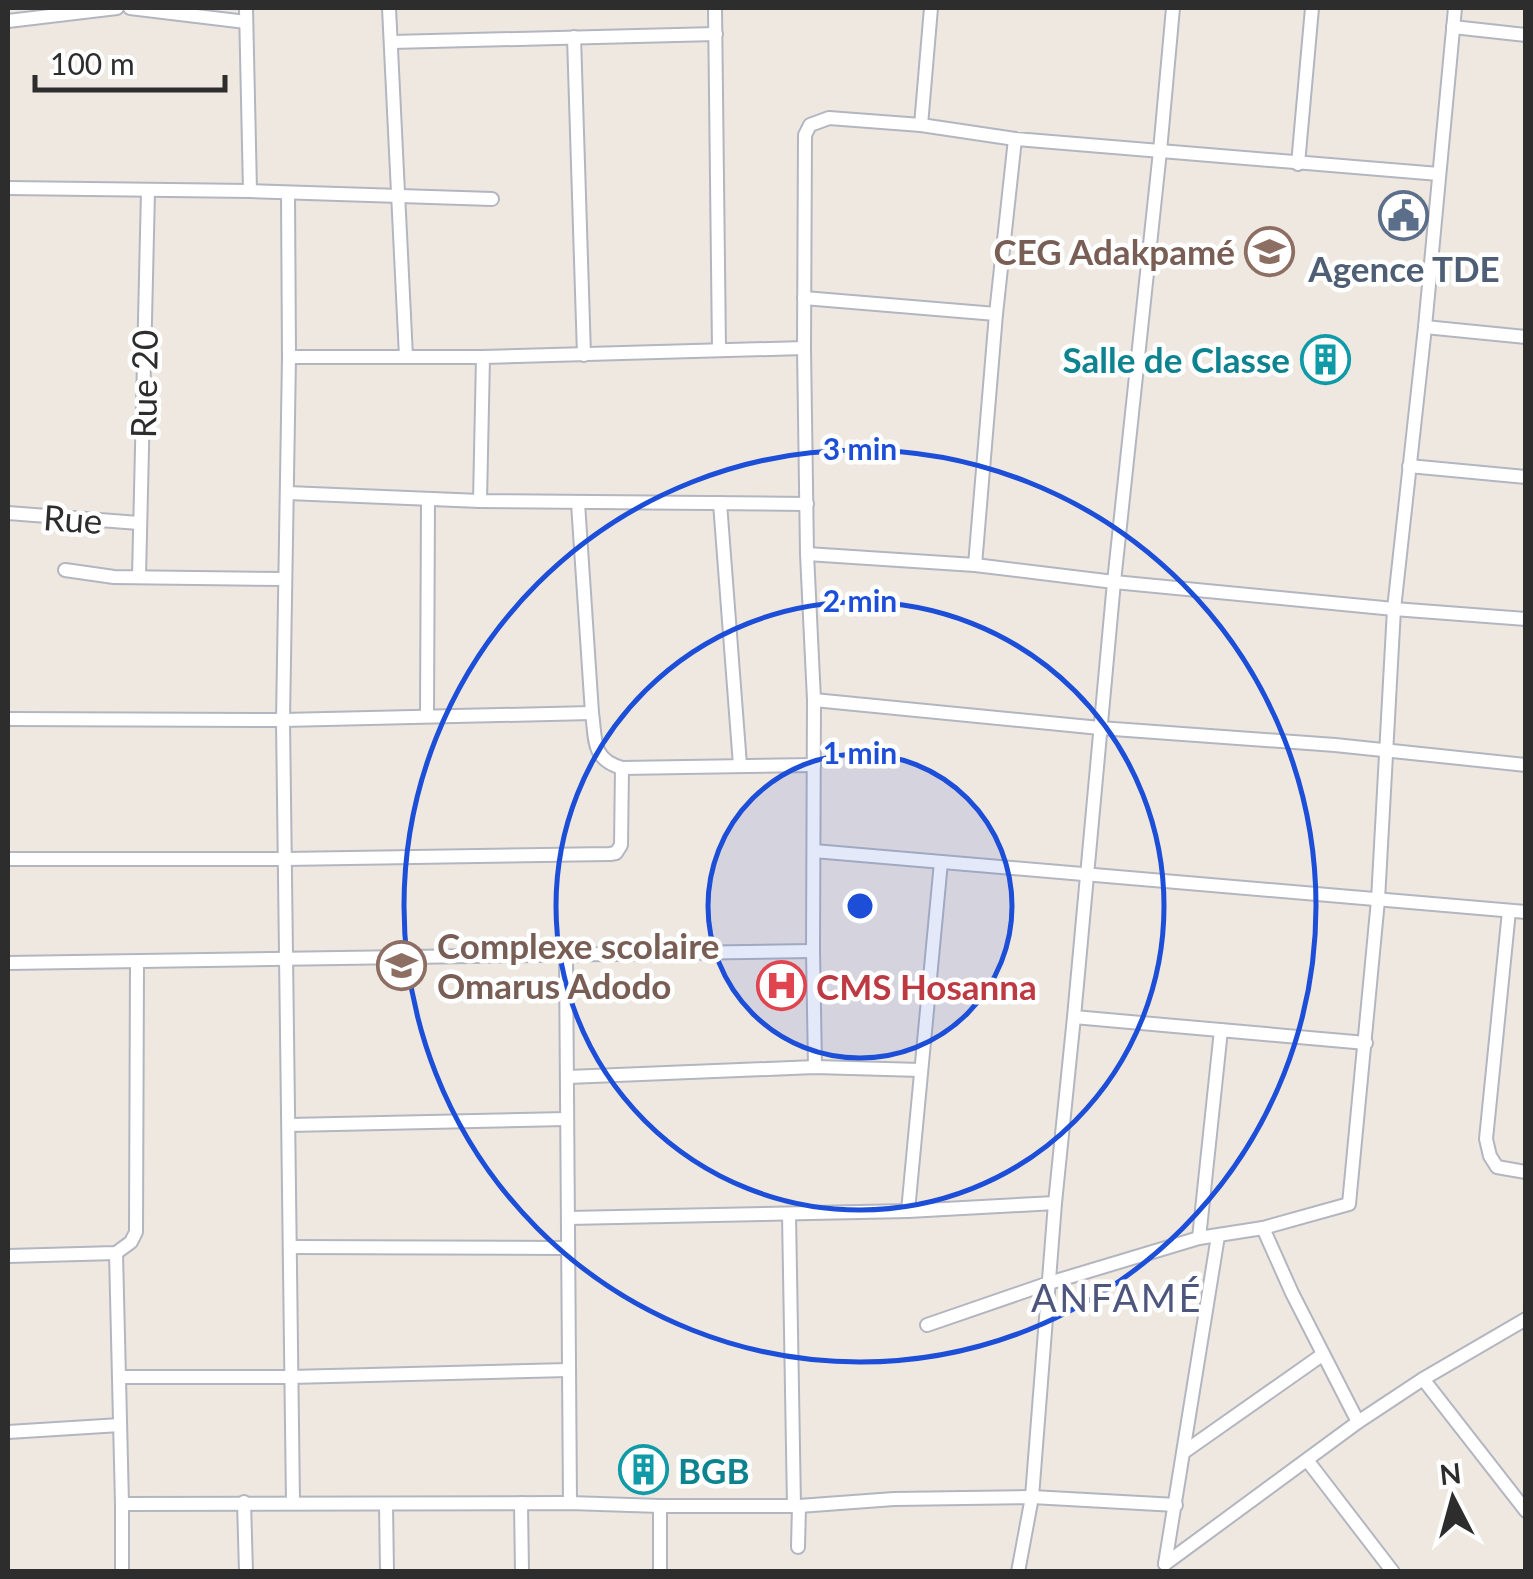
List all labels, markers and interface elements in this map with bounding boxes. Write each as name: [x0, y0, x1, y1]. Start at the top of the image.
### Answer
scale bar: [35, 30, 225, 92]
text: 100 m: [50, 45, 135, 81]
public building icon: Agence TDE: [1378, 190, 1430, 242]
school or university icon: CEG Adakpamé: [1244, 225, 1296, 277]
place label: CEG Adakpamé: [994, 230, 1235, 272]
place label: Agence TDE: [1307, 247, 1500, 289]
street label: Rue 20: [121, 329, 165, 439]
building icon: Salle de Classe: [1299, 333, 1351, 385]
place label: Salle de Classe: [1063, 338, 1290, 380]
text: 3 min: [823, 430, 897, 466]
street label: Rue: [42, 495, 104, 541]
text: 2 min: [823, 582, 897, 618]
text: 1 min: [823, 734, 897, 770]
centre of rings: [842, 888, 878, 924]
place label: Complexe scolaire Omarus Adodo: [437, 924, 720, 1006]
school or university icon: Complexe scolaire Omarus Adodo: [376, 939, 428, 991]
hospital icon: CMS Hosanna: [755, 960, 807, 1012]
place label: CMS Hosanna: [816, 965, 1037, 1007]
district label: ANFAMÉ: [1031, 1274, 1203, 1320]
building icon: BGB: [617, 1444, 669, 1496]
place label: BGB: [678, 1449, 750, 1491]
north arrow: [1403, 1449, 1503, 1549]
text: N: [1438, 1455, 1463, 1491]

